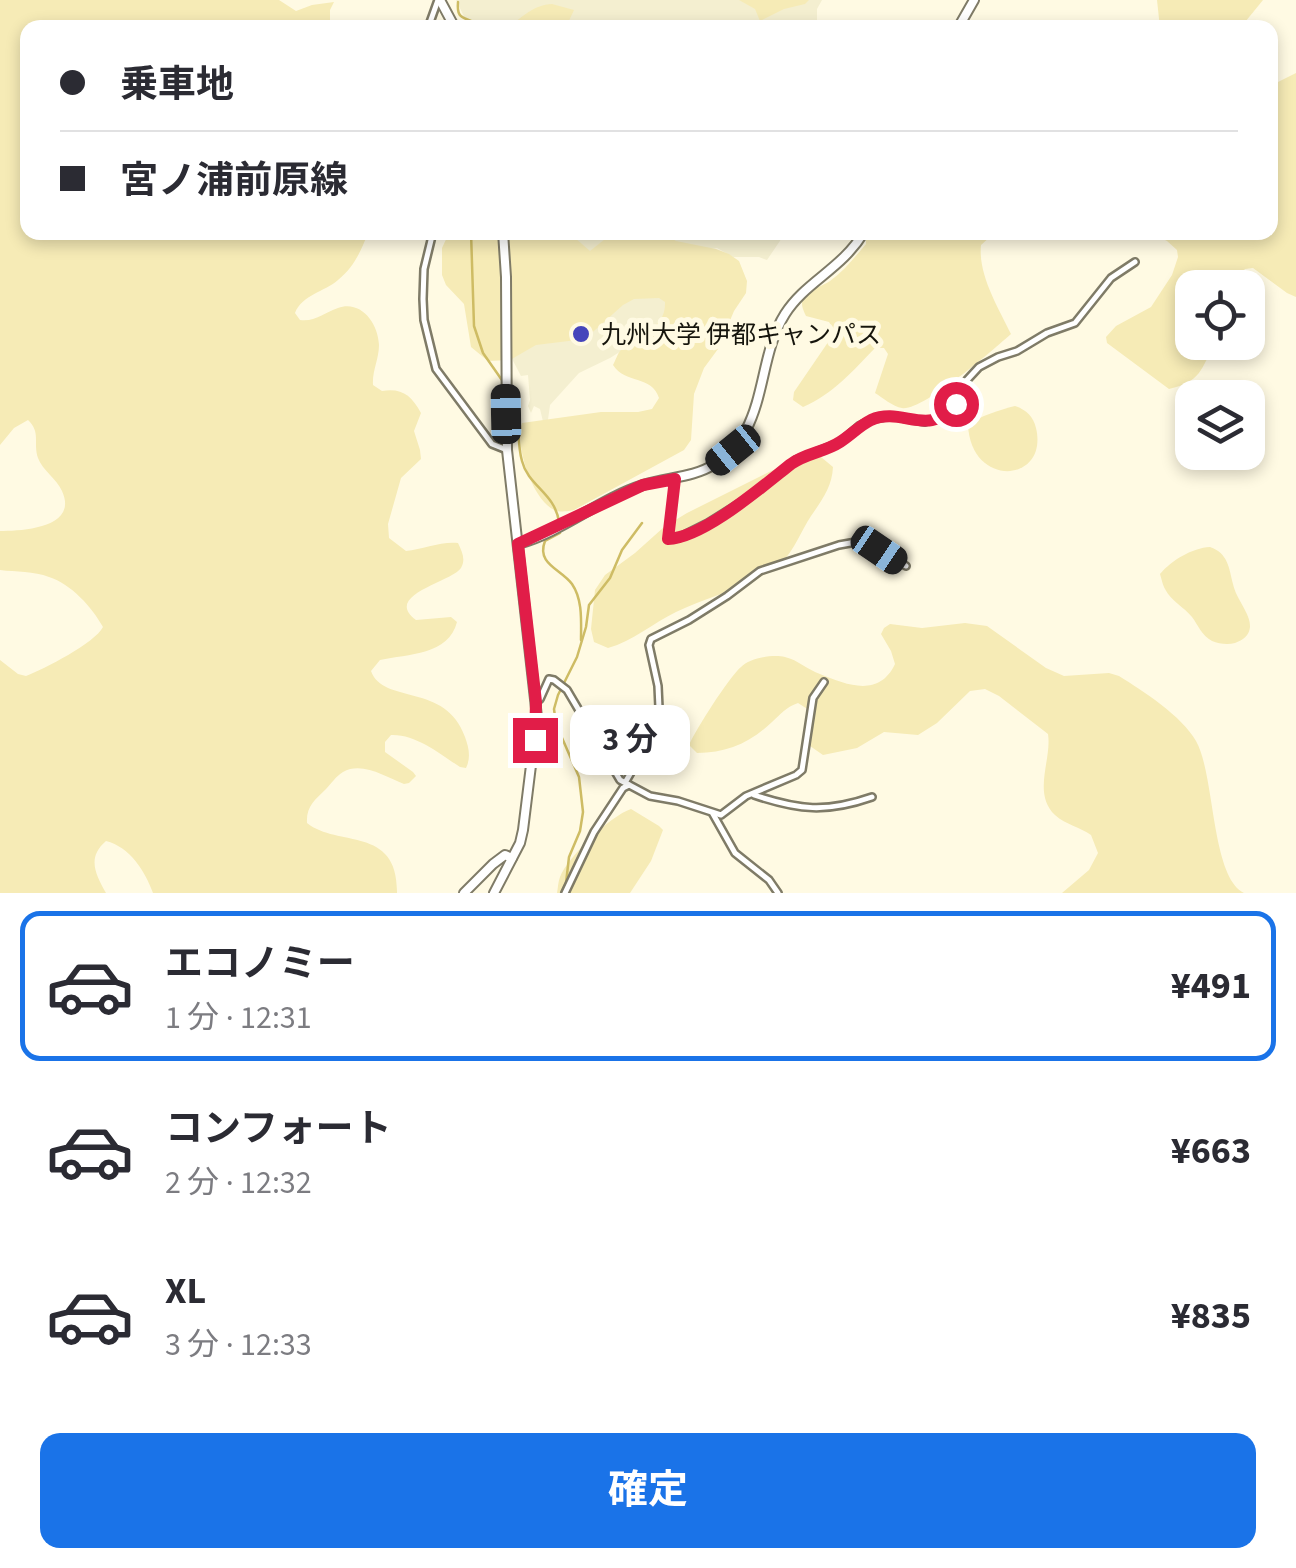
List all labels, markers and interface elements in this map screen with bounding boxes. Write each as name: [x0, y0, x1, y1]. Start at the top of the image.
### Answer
text: 乗車地: [120, 58, 234, 112]
text: 宮ノ浦前原線: [120, 154, 348, 208]
map controls: [1175, 270, 1265, 470]
button: locate: [1175, 270, 1265, 360]
place label: 九州大学 伊都キャンパス: [601, 317, 881, 353]
marker: 九州大学 伊都キャンパス: [570, 323, 592, 345]
button: layers: [1175, 380, 1265, 470]
route start: [934, 382, 979, 427]
car: [490, 384, 522, 444]
car: [700, 419, 766, 481]
car: [846, 521, 912, 579]
callout: 3 分: [570, 705, 690, 775]
text: 3 分: [602, 717, 658, 763]
route end: [513, 718, 558, 763]
text: エコノミー: [165, 937, 355, 991]
icon: car: [45, 941, 135, 1031]
text: ¥491: [1171, 959, 1251, 1013]
text: 1 分 · 12:31: [165, 995, 312, 1041]
text: コンフォート: [165, 1102, 392, 1156]
icon: car: [45, 1106, 135, 1196]
text: ¥663: [1171, 1124, 1251, 1178]
text: 2 分 · 12:32: [165, 1160, 312, 1206]
text: XL: [165, 1264, 206, 1318]
icon: car: [45, 1271, 135, 1361]
text: ¥835: [1171, 1289, 1251, 1343]
text: 3 分 · 12:33: [165, 1322, 312, 1368]
button: 確定: [40, 1433, 1256, 1548]

